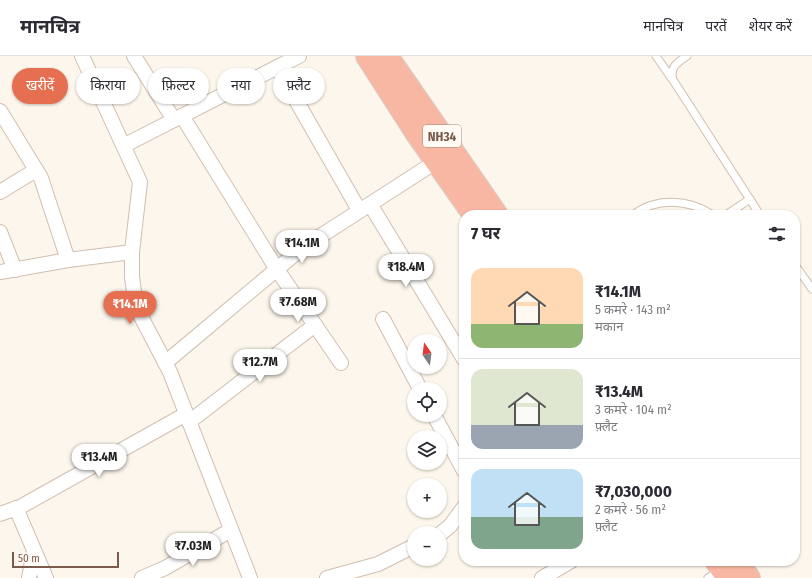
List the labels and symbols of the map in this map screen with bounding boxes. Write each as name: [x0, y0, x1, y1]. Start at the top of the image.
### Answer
road number: NH34: [423, 125, 461, 147]
pin: ₹14.1M: [269, 230, 335, 264]
pin: ₹18.4M: [373, 254, 439, 288]
pin: ₹7.68M: [265, 289, 331, 323]
pin: ₹14.1M: [97, 291, 163, 325]
north arrow: [407, 334, 447, 374]
pin: ₹12.7M: [227, 349, 293, 383]
pin: ₹13.4M: [66, 444, 132, 478]
pin: ₹7.03M: [160, 533, 226, 567]
scale bar: [12, 550, 119, 569]

